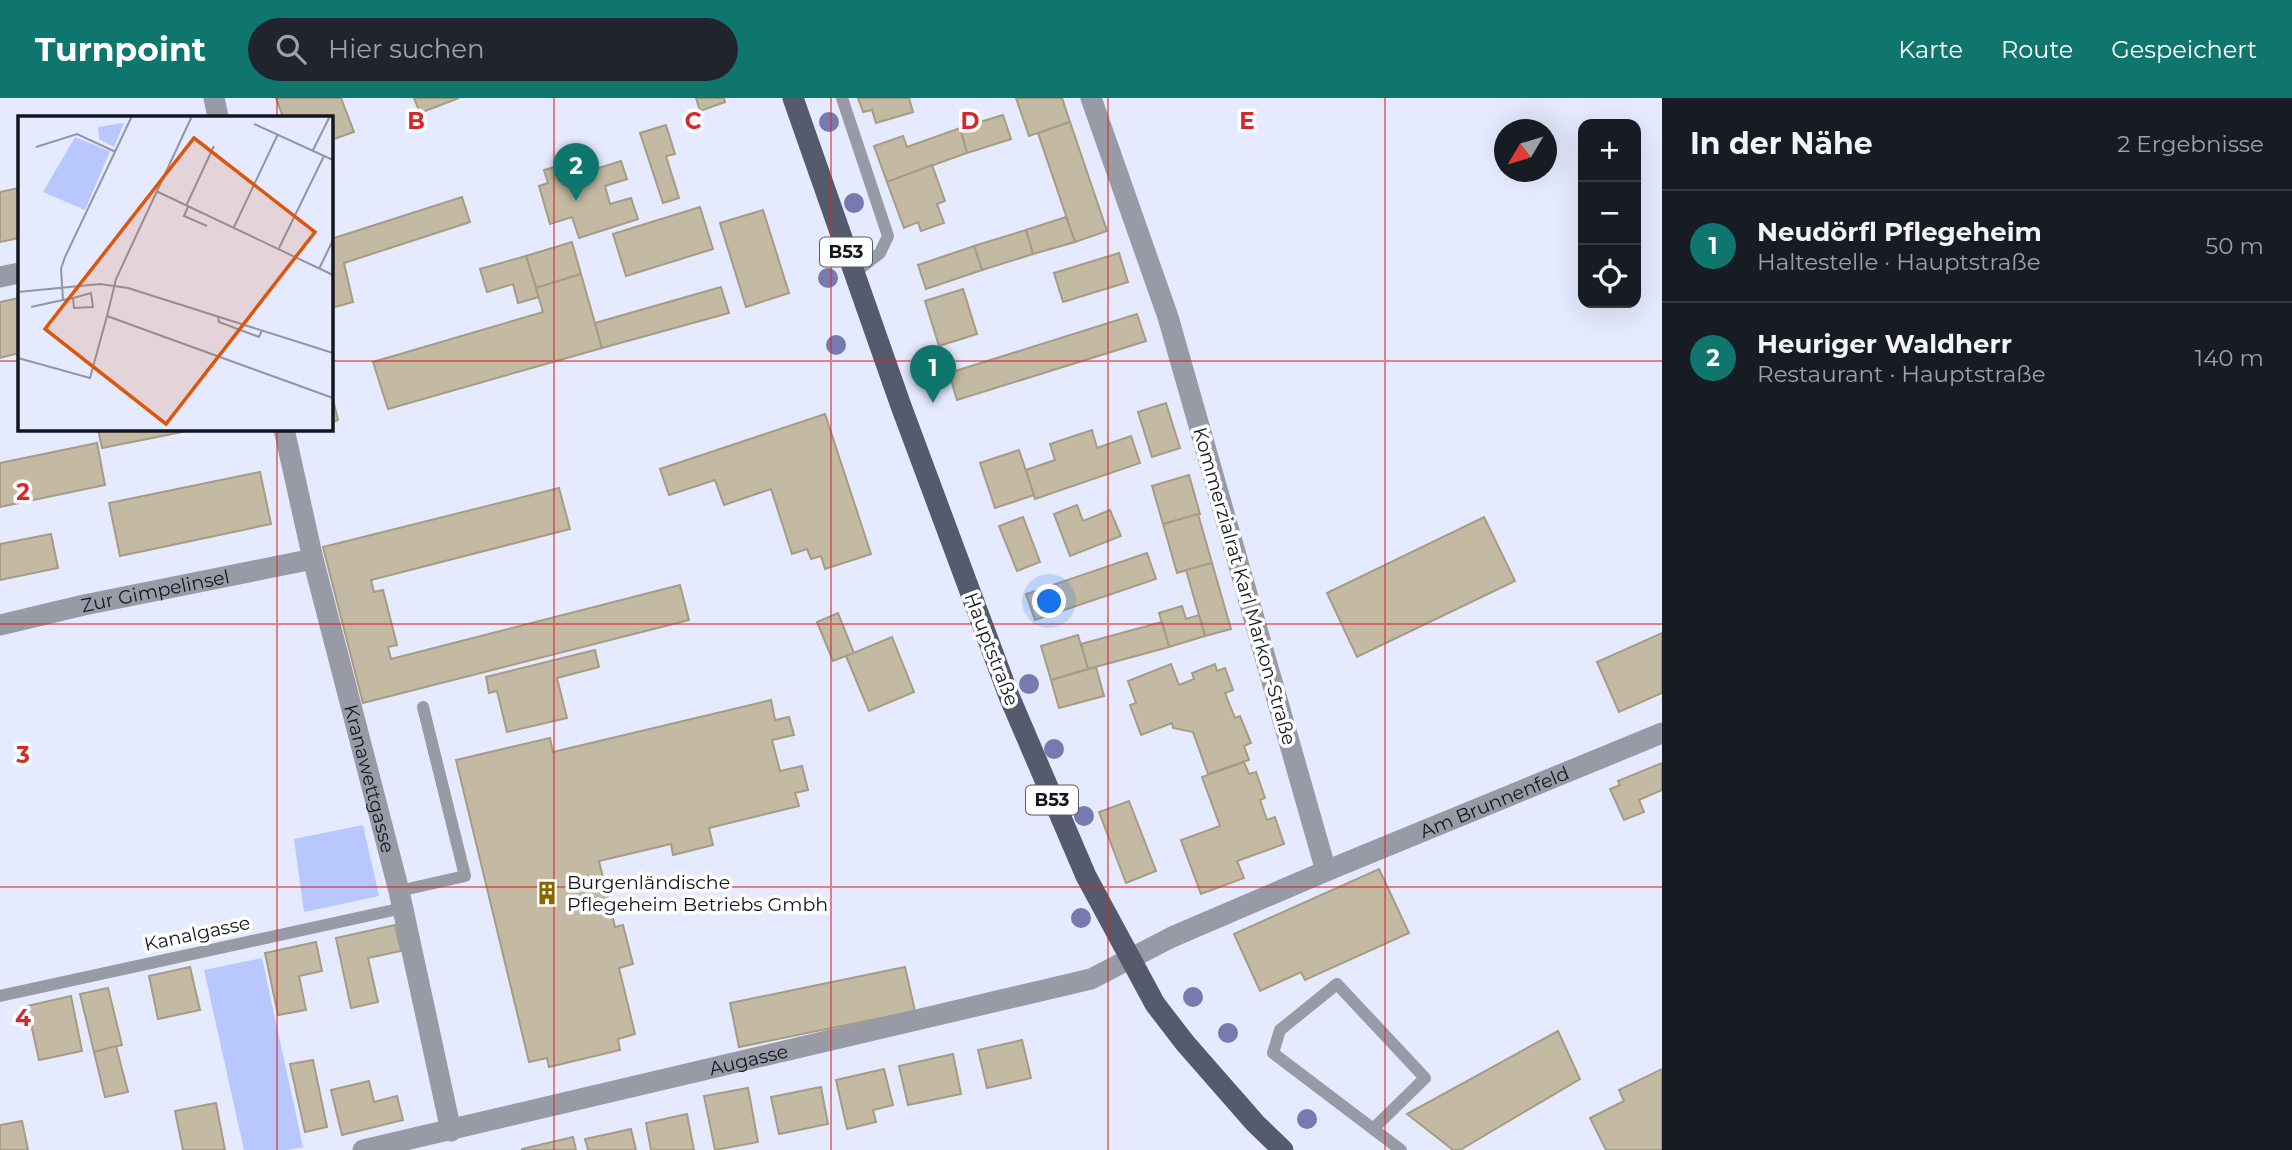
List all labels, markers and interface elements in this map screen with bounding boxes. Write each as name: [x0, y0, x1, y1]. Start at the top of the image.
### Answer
search box: [248, 18, 738, 81]
text: Turnpoint: [35, 29, 206, 69]
icon: search: [272, 30, 310, 68]
text: Hier suchen: [328, 33, 485, 65]
text: Karte: [1898, 35, 1963, 64]
text: Route: [2001, 35, 2073, 64]
text: Gespeichert: [2111, 35, 2257, 64]
text: B: [407, 107, 425, 135]
text: C: [685, 107, 702, 135]
text: D: [961, 107, 980, 135]
text: E: [1239, 107, 1255, 135]
inset map: [18, 116, 332, 430]
north arrow: [1494, 119, 1557, 182]
map controls: [1578, 119, 1641, 308]
button: +: [1578, 119, 1641, 182]
text: In der Nähe: [1690, 125, 1873, 162]
text: 2 Ergebnisse: [2117, 130, 2264, 158]
pin: 2: [553, 143, 599, 201]
button: −: [1578, 182, 1641, 245]
text: Neudörfl Pflegeheim: [1757, 216, 2042, 248]
text: 1: [1708, 232, 1718, 260]
text: 50 m: [2205, 232, 2264, 260]
road number: B53: [820, 238, 872, 266]
button: locate: [1578, 245, 1641, 308]
text: Haltestelle · Hauptstraße: [1757, 248, 2041, 276]
text: Heuriger Waldherr: [1757, 328, 2012, 360]
text: 2: [1706, 344, 1720, 372]
text: 140 m: [2195, 344, 2264, 372]
pin: 1: [910, 345, 956, 403]
text: Restaurant · Hauptstraße: [1757, 360, 2046, 388]
street label: Kommerzialrat Karl Markon-Straße: [1188, 425, 1301, 748]
text: 2: [16, 478, 30, 506]
street label: Zur Gimpelinsel: [79, 565, 232, 617]
your location: [1032, 584, 1066, 618]
street label: Hauptstraße: [959, 589, 1024, 709]
street label: Kranawettgasse: [339, 702, 400, 855]
text: 3: [15, 741, 30, 769]
street label: Am Brunnenfeld: [1416, 761, 1573, 843]
road number: B53: [1026, 786, 1078, 814]
place label: Burgenländische Pflegeheim Betriebs Gmbh: [567, 871, 828, 916]
building icon: Burgenländische Pflegeheim Betriebs Gmbh: [533, 879, 561, 907]
street label: Kanalgasse: [142, 911, 252, 956]
text: 4: [15, 1004, 31, 1032]
street label: Augasse: [707, 1040, 790, 1080]

